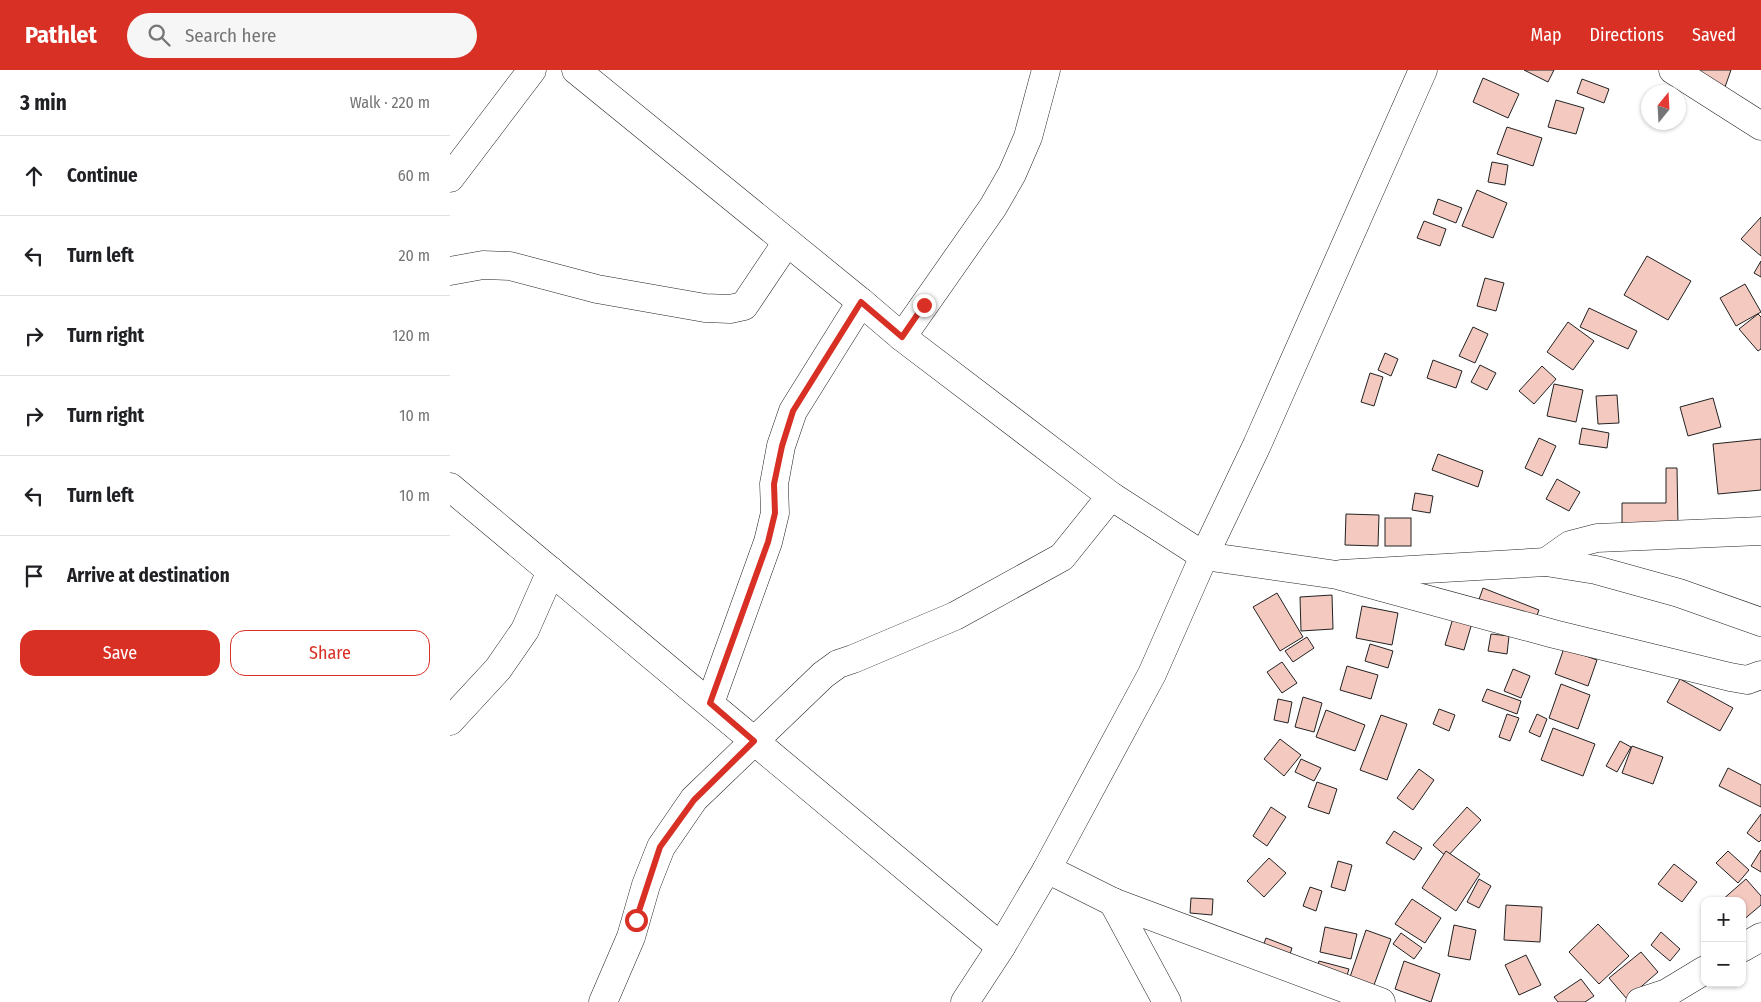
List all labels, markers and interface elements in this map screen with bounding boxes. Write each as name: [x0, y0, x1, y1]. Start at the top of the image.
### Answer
search box: [127, 13, 477, 58]
text: Pathlet: [25, 21, 97, 49]
icon: search: [145, 21, 173, 49]
text: Search here: [185, 24, 276, 47]
text: Map: [1530, 24, 1562, 46]
text: Directions: [1590, 24, 1664, 46]
text: Saved: [1692, 24, 1736, 46]
north arrow: [1641, 85, 1686, 130]
text: 3 min: [20, 90, 67, 116]
text: Walk · 220 m: [350, 93, 430, 112]
icon: ahead: [20, 162, 48, 190]
text: Continue: [67, 164, 138, 187]
text: 60 m: [398, 166, 430, 185]
icon: left: [20, 242, 48, 270]
text: Turn left: [67, 244, 134, 267]
text: 20 m: [399, 246, 430, 265]
route end: [913, 294, 936, 317]
icon: right: [20, 322, 48, 350]
text: Turn right: [67, 324, 144, 347]
text: 120 m: [392, 326, 430, 345]
icon: right: [20, 402, 48, 430]
text: Turn right: [67, 404, 144, 427]
text: 10 m: [399, 406, 430, 425]
icon: left: [20, 482, 48, 510]
text: Turn left: [67, 484, 134, 507]
text: 10 m: [399, 486, 430, 505]
icon: arrive: [20, 562, 48, 590]
text: Arrive at destination: [67, 564, 230, 587]
button: Save: [20, 630, 220, 676]
button: Share: [230, 630, 430, 676]
map controls: [1701, 897, 1746, 987]
button: +: [1701, 897, 1746, 942]
route start: [625, 909, 648, 932]
button: −: [1701, 942, 1746, 987]

